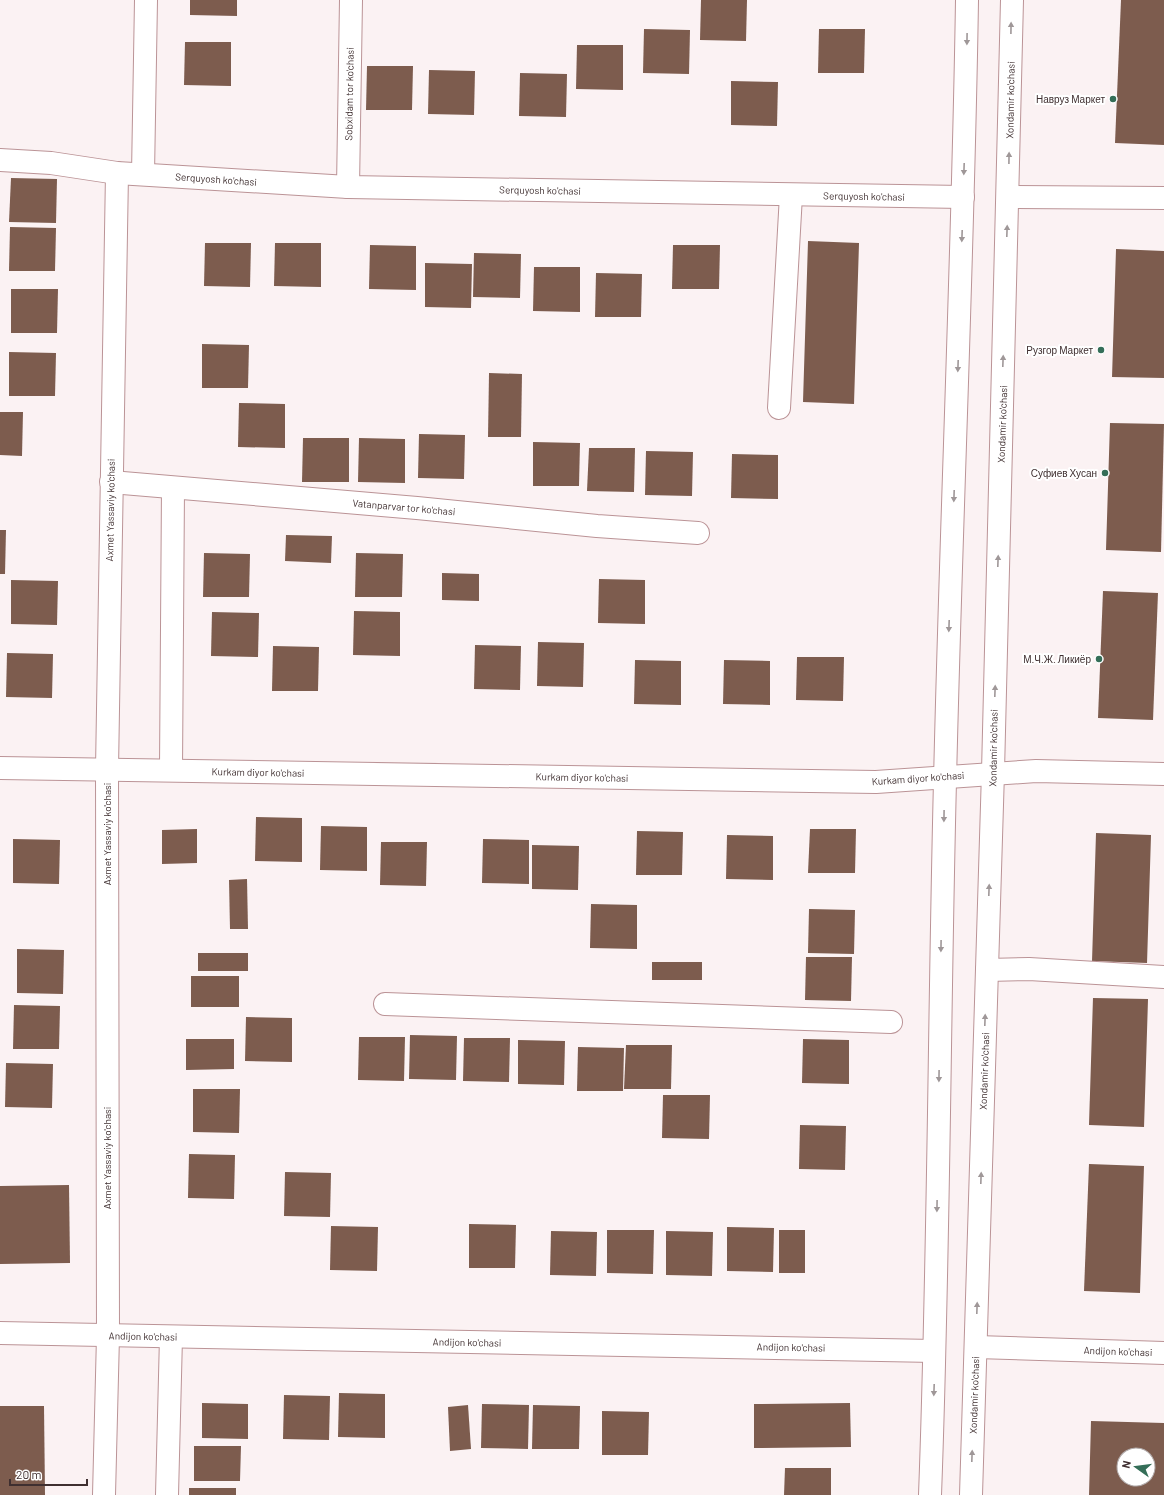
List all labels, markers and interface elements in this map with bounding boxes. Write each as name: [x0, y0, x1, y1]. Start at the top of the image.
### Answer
one-way arrow: [1008, 21, 1014, 34]
one-way arrow: [964, 33, 970, 46]
street label: Sobxidam tor ko'chasi: [342, 47, 356, 141]
street label: Xondamir ko'chasi: [1003, 61, 1017, 139]
place label: Навруз Маркет: [1036, 93, 1105, 105]
marker: Навруз Маркет: [1108, 94, 1118, 104]
one-way arrow: [1006, 151, 1012, 164]
one-way arrow: [961, 163, 968, 175]
street label: Serquyosh ko'chasi: [175, 170, 257, 188]
street label: Serquyosh ko'chasi: [499, 183, 581, 197]
street label: Serquyosh ko'chasi: [823, 189, 905, 203]
one-way arrow: [1004, 224, 1010, 237]
one-way arrow: [959, 230, 965, 243]
place label: Рузгор Маркет: [1026, 344, 1093, 356]
marker: Рузгор Маркет: [1096, 345, 1106, 355]
one-way arrow: [1000, 355, 1007, 367]
one-way arrow: [954, 360, 961, 372]
street label: Xondamir ko'chasi: [995, 385, 1009, 463]
street label: Axmet Yassaviy ko'chasi: [103, 459, 117, 561]
place label: Суфиев Хусан: [1031, 467, 1097, 479]
marker: Суфиев Хусан: [1100, 468, 1110, 478]
one-way arrow: [950, 490, 957, 502]
street label: Vatanparvar tor ko'chasi: [352, 497, 456, 517]
one-way arrow: [995, 554, 1001, 567]
one-way arrow: [946, 620, 953, 632]
place label: М.Ч.Ж. Ликиёр: [1023, 653, 1091, 665]
marker: М.Ч.Ж. Ликиёр: [1094, 654, 1104, 664]
one-way arrow: [991, 685, 998, 697]
street label: Xondamir ko'chasi: [986, 709, 1000, 787]
street label: Kurkam diyor ko'chasi: [211, 765, 305, 779]
street label: Kurkam diyor ko'chasi: [871, 769, 965, 787]
street label: Kurkam diyor ko'chasi: [535, 770, 629, 784]
street label: Axmet Yassaviy ko'chasi: [101, 783, 113, 885]
one-way arrow: [941, 810, 947, 823]
one-way arrow: [986, 883, 992, 896]
one-way arrow: [938, 940, 944, 953]
one-way arrow: [982, 1014, 989, 1026]
street label: Xondamir ko'chasi: [977, 1032, 991, 1110]
one-way arrow: [936, 1070, 942, 1083]
street label: Axmet Yassaviy ko'chasi: [101, 1107, 113, 1209]
one-way arrow: [978, 1171, 984, 1184]
one-way arrow: [934, 1200, 940, 1213]
one-way arrow: [974, 1301, 980, 1314]
street label: Andijon ko'chasi: [109, 1329, 177, 1343]
street label: Andijon ko'chasi: [433, 1335, 501, 1349]
street label: Andijon ko'chasi: [757, 1340, 825, 1354]
street label: Andijon ko'chasi: [1083, 1344, 1153, 1358]
street label: Xondamir ko'chasi: [967, 1356, 981, 1434]
one-way arrow: [931, 1384, 938, 1396]
north arrow: [1116, 1447, 1156, 1487]
one-way arrow: [969, 1450, 976, 1462]
text: N: [1119, 1459, 1133, 1470]
scale bar: [10, 1461, 87, 1487]
text: 20 m: [16, 1467, 42, 1481]

